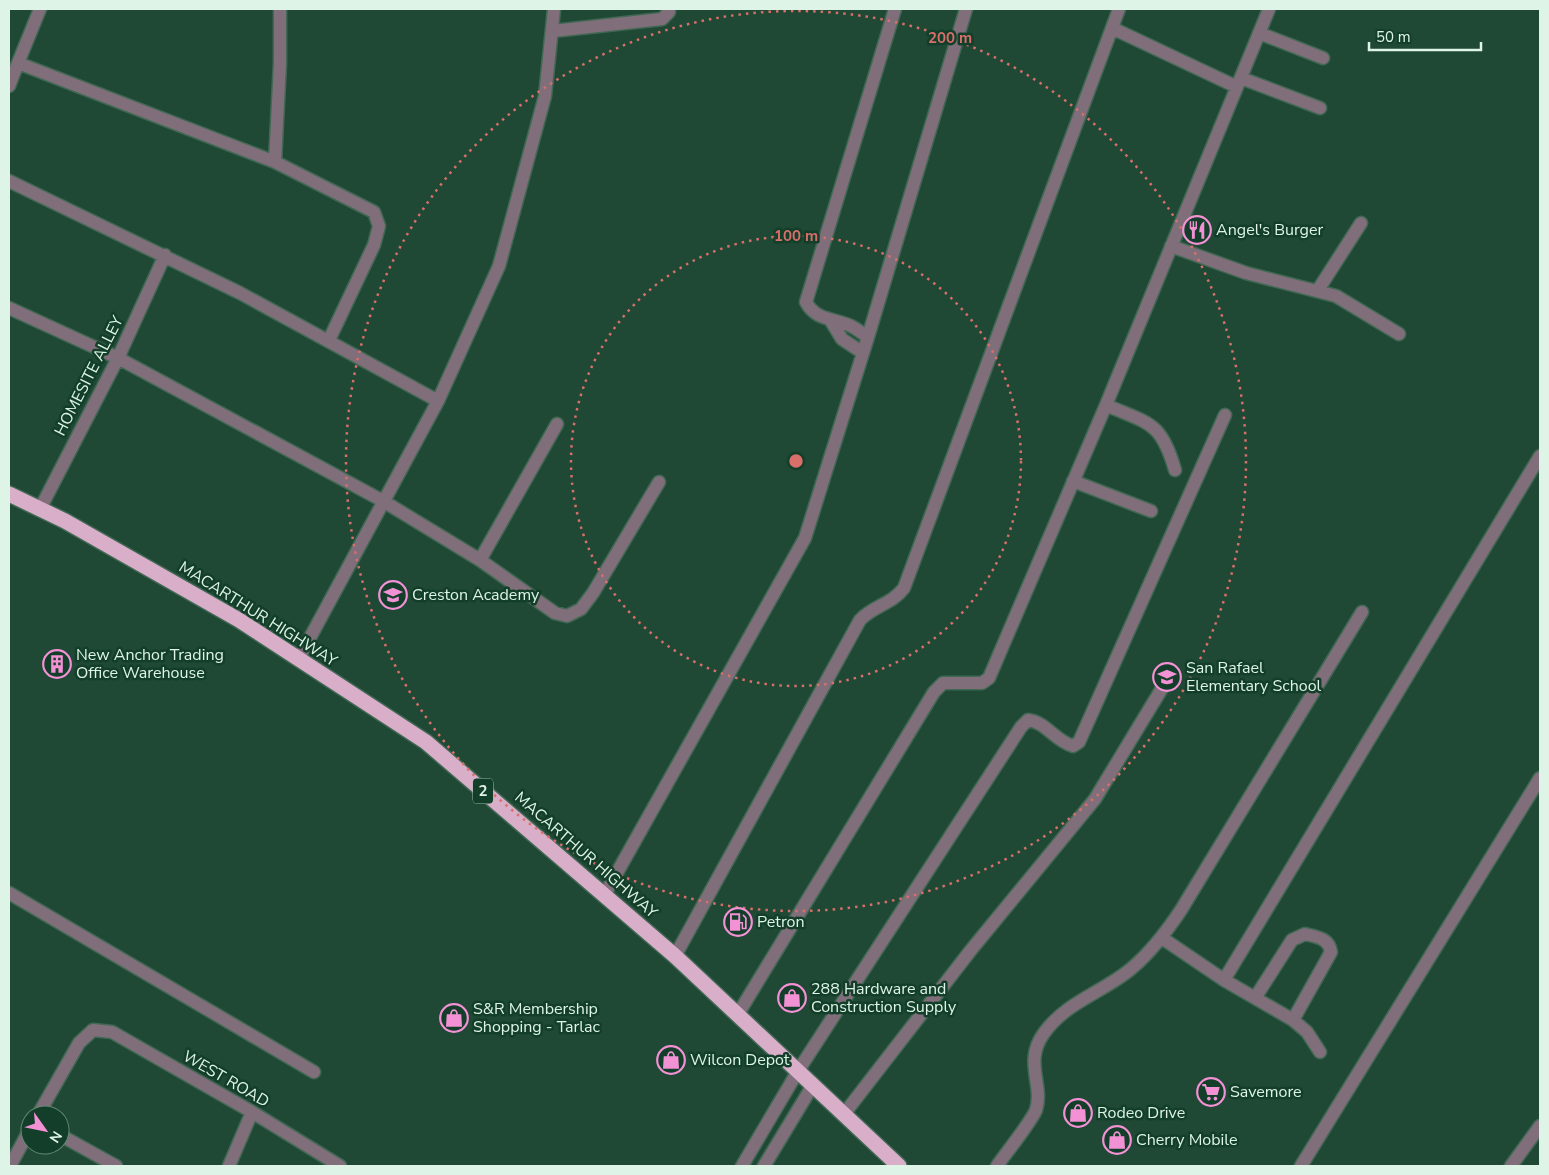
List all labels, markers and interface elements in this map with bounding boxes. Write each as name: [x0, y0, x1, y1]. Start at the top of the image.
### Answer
scale bar: [1369, 20, 1482, 52]
text: 50 m: [1376, 27, 1411, 47]
text: 200 m: [928, 28, 972, 48]
restaurant icon: Angel's Burger: [1182, 215, 1212, 245]
place label: Angel's Burger: [1216, 219, 1323, 241]
text: 100 m: [774, 226, 818, 246]
street label: HOMESITE ALLEY: [49, 312, 129, 440]
centre of rings: [787, 452, 805, 470]
street label: MACARTHUR HIGHWAY: [175, 556, 342, 672]
school or university icon: Creston Academy: [378, 580, 408, 610]
place label: Creston Academy: [412, 584, 540, 606]
place label: New Anchor Trading Office Warehouse: [76, 644, 224, 684]
building icon: New Anchor Trading Office Warehouse: [42, 649, 72, 679]
place label: San Rafael Elementary School: [1186, 657, 1322, 697]
school or university icon: San Rafael Elementary School: [1152, 662, 1182, 692]
road number: 2: [473, 778, 493, 804]
street label: MACARTHUR HIGHWAY: [510, 787, 663, 924]
fuel station icon: Petron: [723, 907, 753, 937]
place label: Petron: [757, 911, 805, 933]
place label: 288 Hardware and Construction Supply: [811, 978, 957, 1018]
shop icon: 288 Hardware and Construction Supply: [777, 983, 807, 1013]
place label: S&R Membership Shopping - Tarlac: [473, 998, 600, 1038]
shop icon: S&R Membership Shopping - Tarlac: [439, 1003, 469, 1033]
street label: WEST ROAD: [179, 1045, 273, 1113]
shop icon: Wilcon Depot: [656, 1045, 686, 1075]
place label: Wilcon Depot: [690, 1049, 790, 1071]
supermarket icon: Savemore: [1196, 1077, 1226, 1107]
place label: Savemore: [1230, 1081, 1302, 1103]
shop icon: Rodeo Drive: [1063, 1098, 1093, 1128]
place label: Rodeo Drive: [1097, 1102, 1185, 1124]
north arrow: [20, 1105, 70, 1155]
shop icon: Cherry Mobile: [1102, 1125, 1132, 1155]
text: N: [45, 1127, 66, 1146]
place label: Cherry Mobile: [1136, 1129, 1237, 1151]

